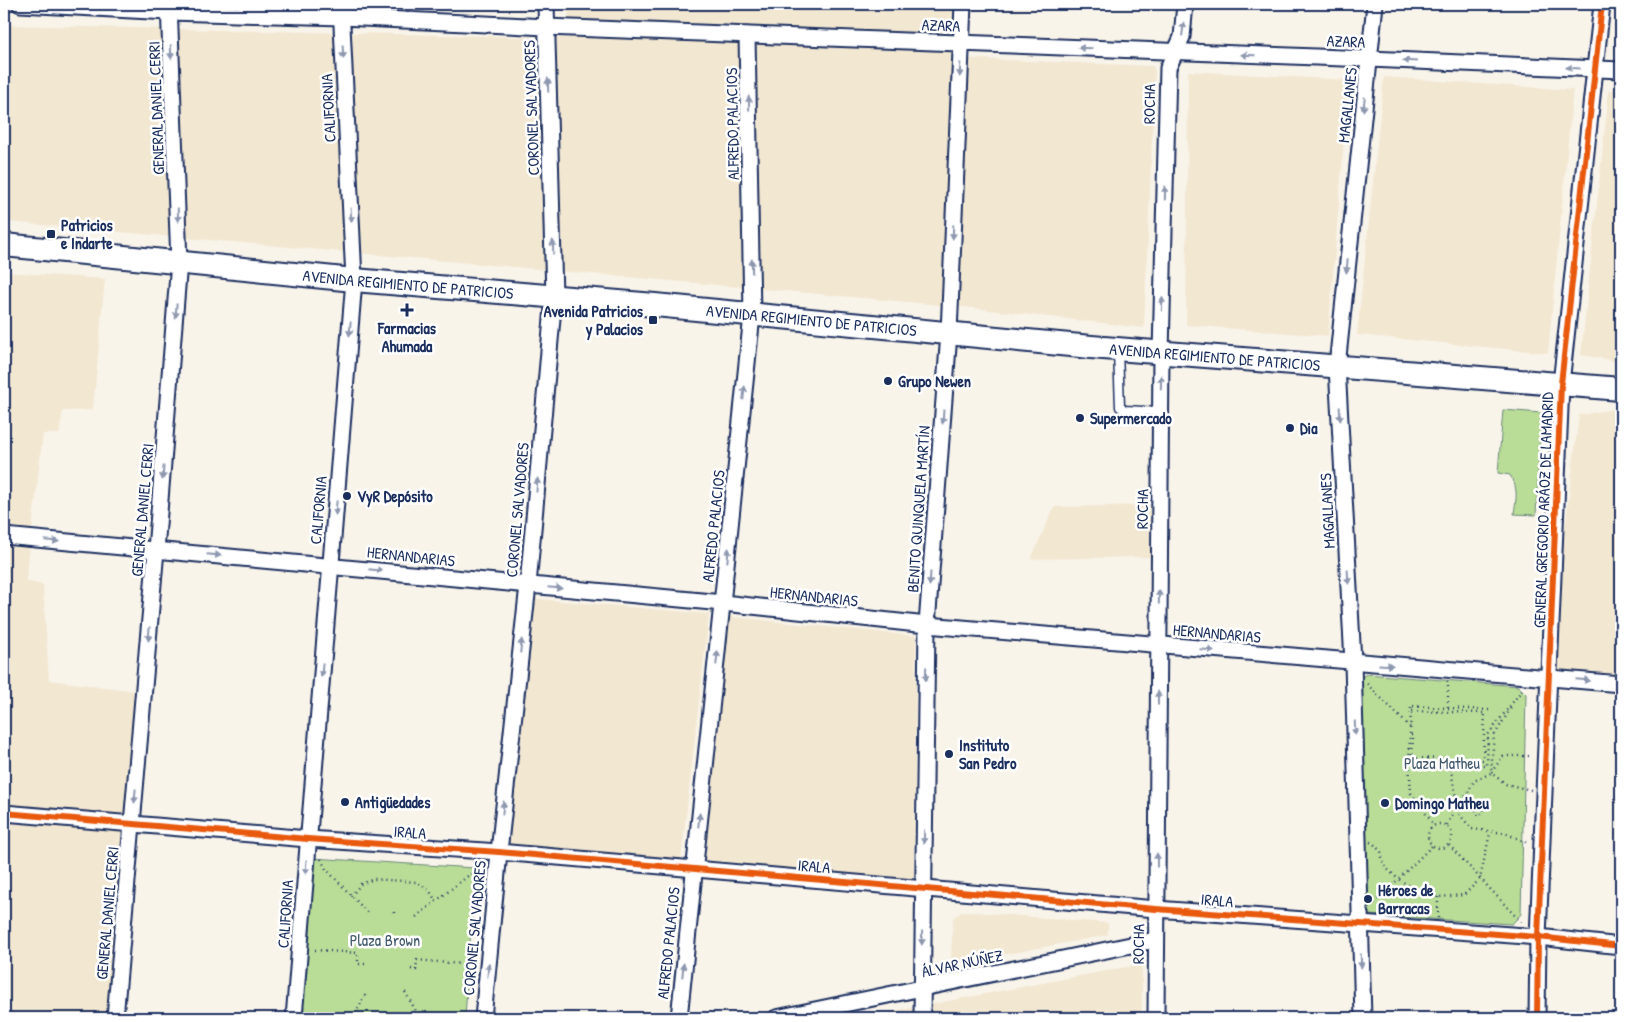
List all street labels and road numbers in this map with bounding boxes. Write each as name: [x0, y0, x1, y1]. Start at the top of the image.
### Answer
street label: AZARA: [921, 13, 961, 37]
street label: AZARA: [1326, 29, 1366, 53]
street label: CORONEL SALVADORES: [518, 39, 544, 176]
street label: GENERAL DANIEL CERRI: [143, 41, 169, 175]
street label: MAGALLANES: [1332, 66, 1362, 144]
street label: ALFREDO PALACIOS: [720, 67, 744, 180]
street label: CALIFORNIA: [315, 73, 341, 143]
street label: ROCHA: [1138, 84, 1160, 124]
street label: AVENIDA REGIMIENTO DE PATRICIOS: [302, 264, 515, 304]
street label: AVENIDA REGIMIENTO DE PATRICIOS: [705, 299, 918, 341]
street label: AVENIDA REGIMIENTO DE PATRICIOS: [1109, 337, 1322, 376]
street label: GENERAL GREGORIO ARÁOZ DE LAMADRID: [1528, 391, 1558, 629]
street label: BENITO QUINQUELA MARTÍN: [901, 425, 935, 593]
street label: CORONEL SALVADORES: [500, 441, 534, 578]
street label: GENERAL DANIEL CERRI: [125, 443, 159, 577]
street label: ALFREDO PALACIOS: [696, 468, 730, 583]
street label: MAGALLANES: [1314, 472, 1340, 549]
street label: CALIFORNIA: [304, 475, 332, 545]
street label: ROCHA: [1131, 489, 1153, 529]
street label: HERNANDARIAS: [366, 540, 457, 572]
street label: HERNANDARIAS: [769, 580, 860, 612]
street label: HERNANDARIAS: [1172, 618, 1263, 648]
street label: IRALA: [393, 820, 427, 844]
street label: GENERAL DANIEL CERRI: [90, 846, 124, 980]
street label: IRALA: [797, 854, 831, 878]
street label: CORONEL SALVADORES: [457, 859, 491, 996]
street label: CALIFORNIA: [272, 879, 298, 949]
street label: ALFREDO PALACIOS: [651, 885, 685, 1000]
street label: IRALA: [1200, 888, 1234, 912]
street label: ROCHA: [1127, 924, 1149, 964]
street label: ÁLVAR NÚÑEZ: [919, 944, 1005, 982]

